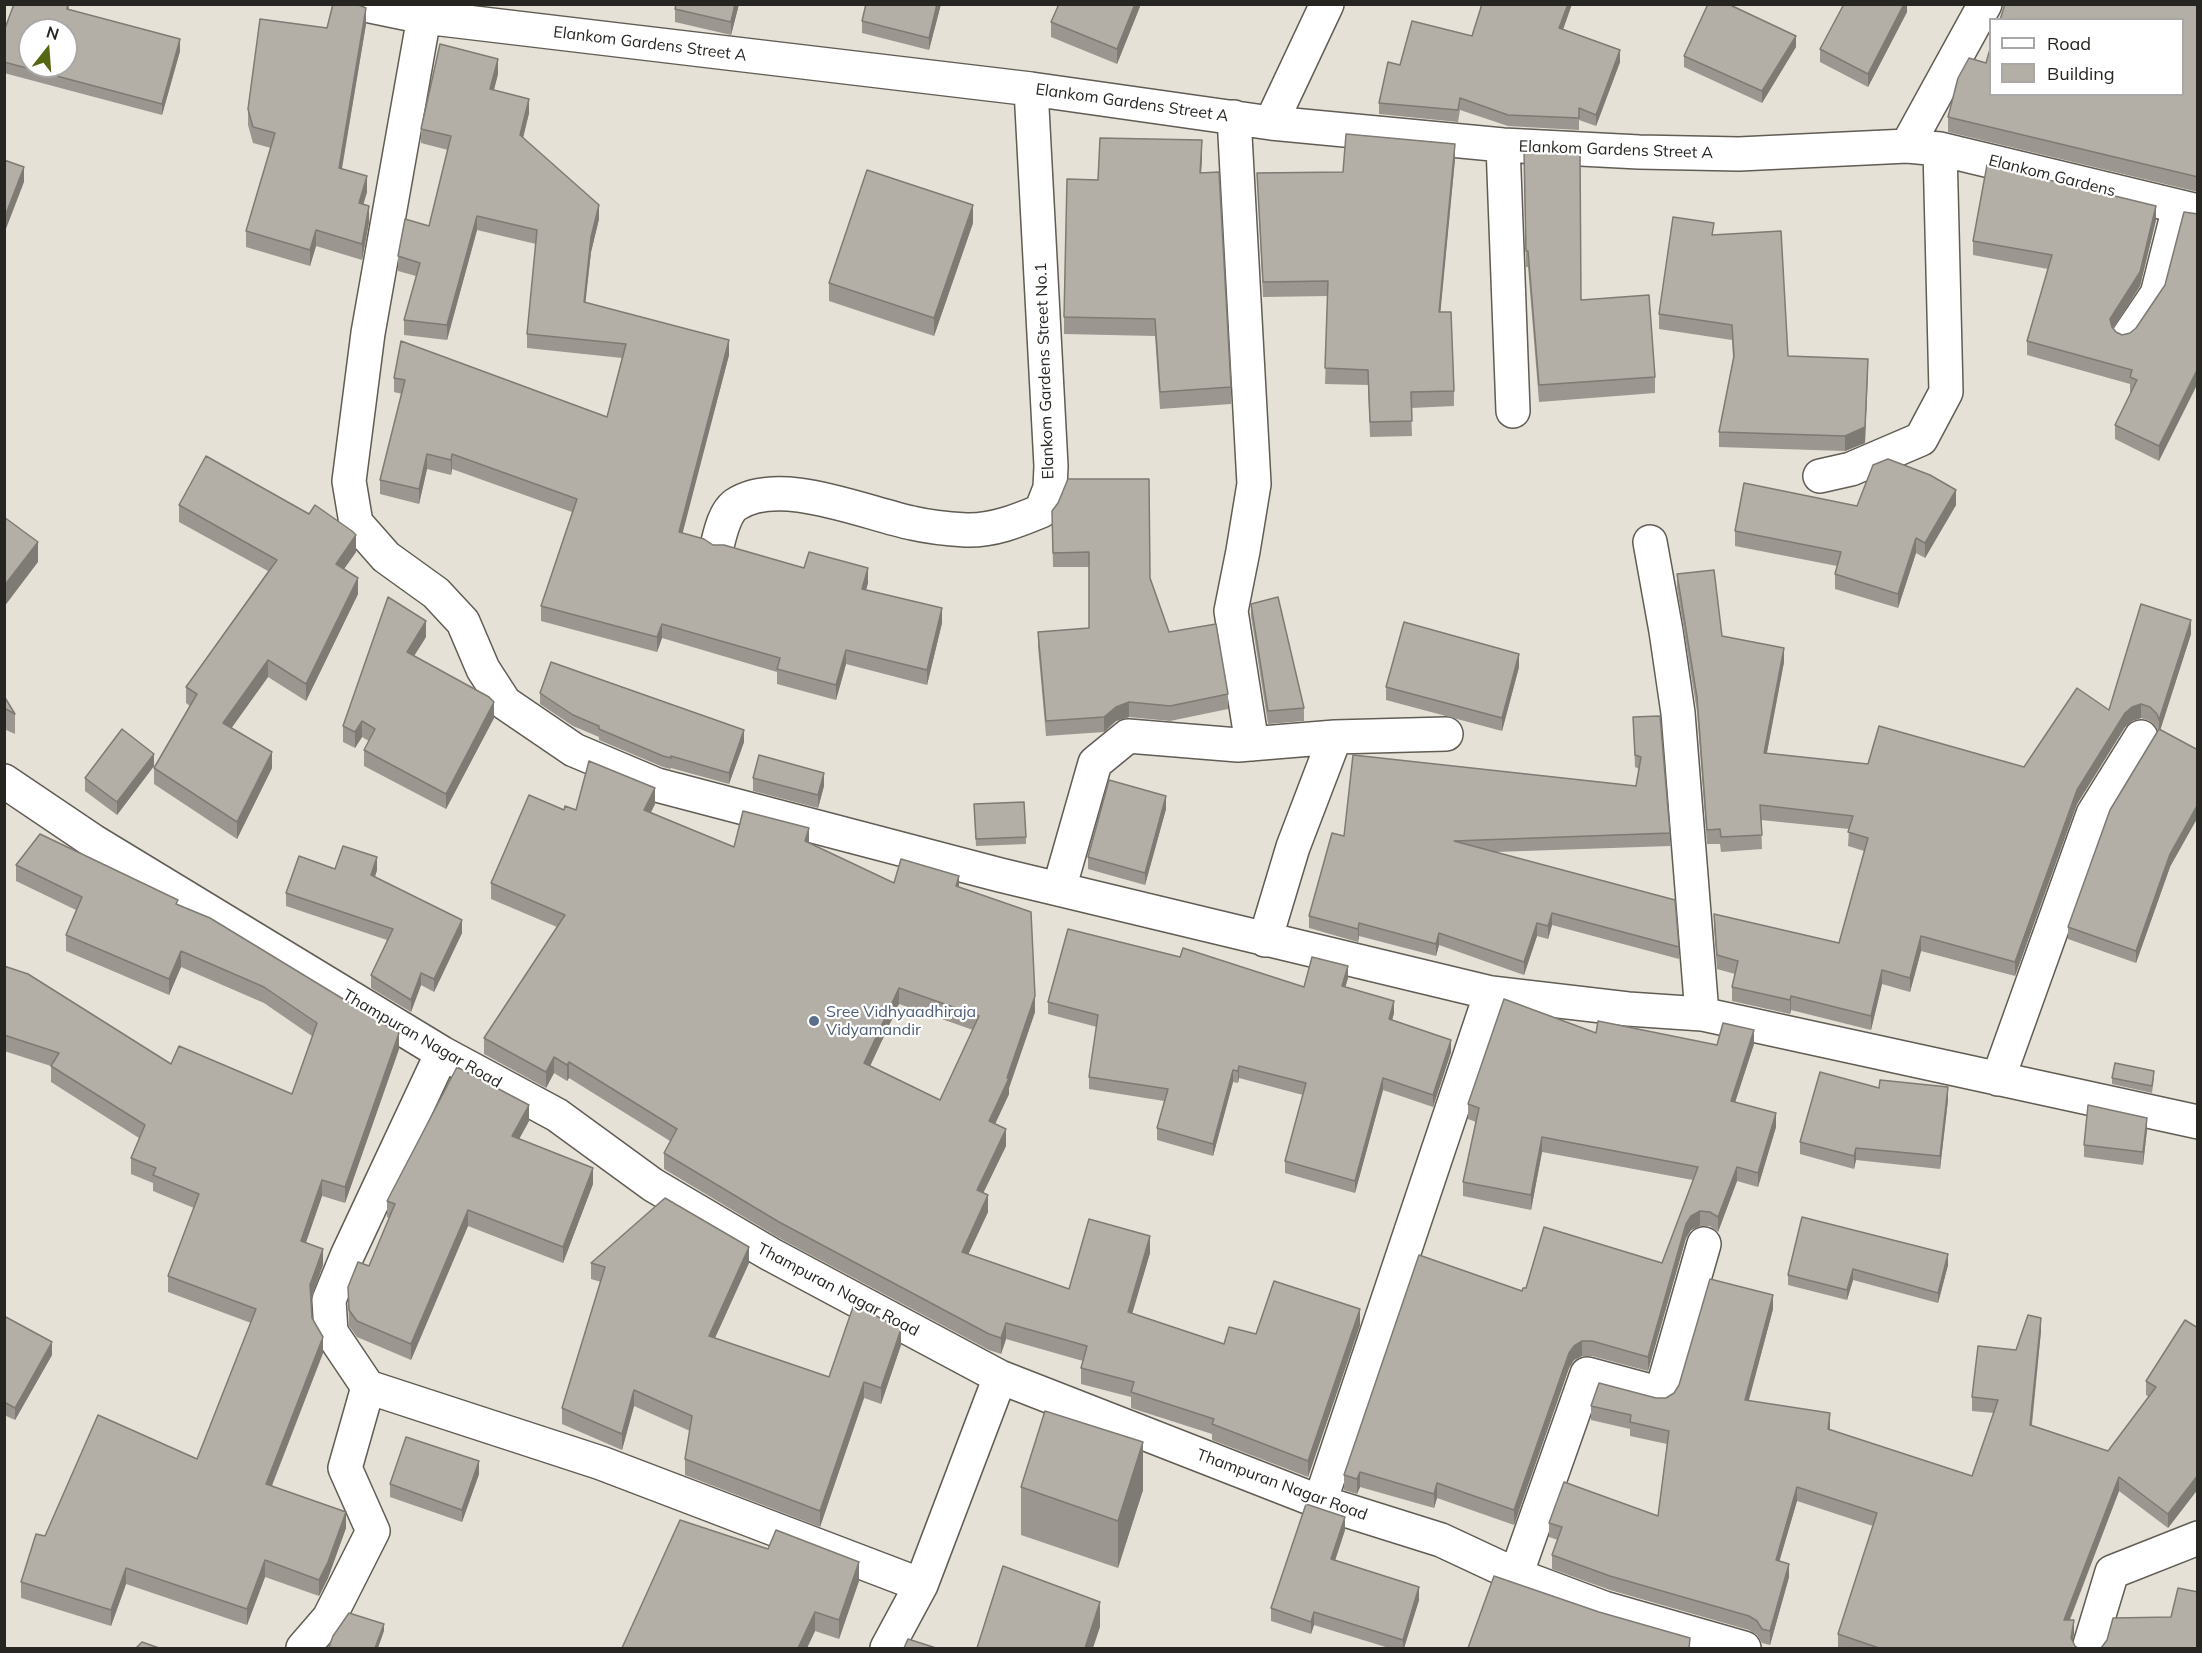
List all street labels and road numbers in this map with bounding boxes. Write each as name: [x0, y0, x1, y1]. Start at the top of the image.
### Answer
street label: Elankom Gardens Street A: [552, 23, 748, 65]
street label: Elankom Gardens Street A: [1034, 80, 1230, 126]
street label: Elankom Gardens Street A: [1518, 137, 1714, 163]
street label: Elankom Gardens: [1987, 151, 2117, 201]
street label: Elankom Gardens Street No.1: [1032, 262, 1058, 480]
street label: Thampuran Nagar Road: [339, 986, 505, 1092]
street label: Thampuran Nagar Road: [754, 1239, 922, 1341]
street label: Thampuran Nagar Road: [1194, 1445, 1370, 1525]

